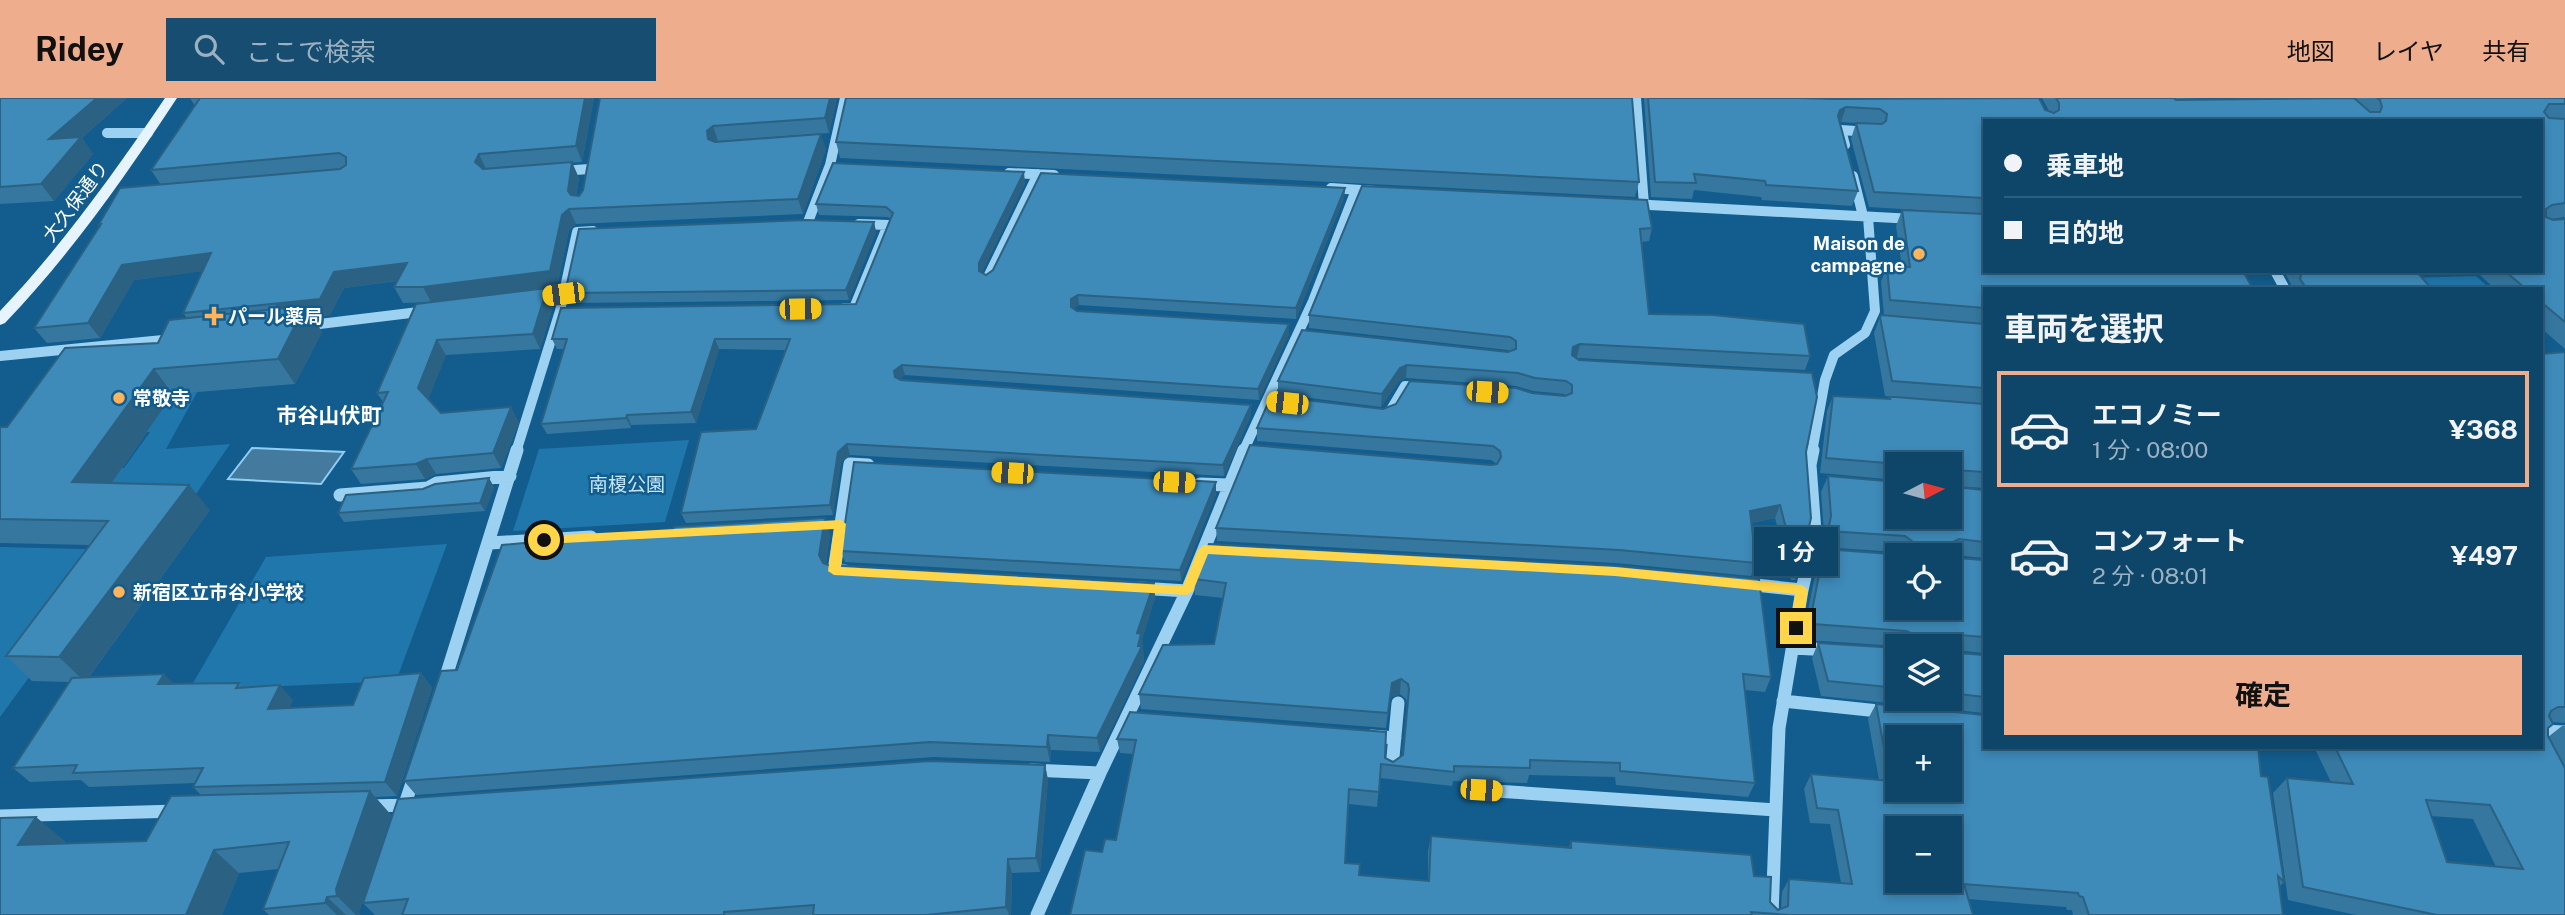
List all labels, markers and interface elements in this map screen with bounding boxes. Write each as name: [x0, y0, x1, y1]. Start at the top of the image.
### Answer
search box: [166, 18, 656, 81]
text: Ridey: [35, 30, 124, 68]
icon: search: [190, 30, 228, 68]
text: ここで検索: [246, 36, 376, 67]
text: 地図: [2287, 37, 2335, 65]
text: レイヤ: [2373, 37, 2444, 65]
text: 共有: [2482, 37, 2530, 65]
text: 乗車地: [2046, 150, 2124, 181]
street label: 大久保通り: [38, 156, 112, 246]
text: 目的地: [2046, 217, 2124, 248]
place label: Maison de campagne: [1810, 232, 1905, 276]
marker: Maison de campagne: [1911, 246, 1927, 262]
car: [541, 281, 586, 307]
car: [779, 298, 822, 320]
place label: パール薬局: [228, 305, 323, 327]
marker: パール薬局: [206, 308, 222, 324]
text: 車両を選択: [2004, 310, 2164, 347]
car: [1466, 380, 1509, 404]
place label: 常敬寺: [133, 387, 190, 409]
marker: 常敬寺: [111, 390, 127, 406]
car: [1266, 390, 1309, 416]
icon: car: [2008, 398, 2071, 461]
text: エコノミー: [2092, 399, 2222, 430]
district label: 市谷山伏町: [277, 403, 382, 428]
text: ¥368: [2449, 414, 2518, 445]
text: 1 分 · 08:00: [2092, 436, 2208, 463]
north arrow: [1885, 452, 1962, 528]
map controls: [1885, 452, 1962, 893]
car: [991, 461, 1034, 485]
car: [1153, 470, 1196, 494]
park label: 南榎公園: [589, 473, 665, 495]
route start: [528, 524, 560, 556]
icon: car: [2008, 524, 2071, 587]
text: コンフォート: [2092, 525, 2247, 556]
callout: 1 分: [1754, 526, 1838, 575]
text: 1 分: [1777, 538, 1815, 565]
text: ¥497: [2451, 540, 2518, 571]
button: locate: [1885, 543, 1962, 620]
text: 2 分 · 08:01: [2092, 562, 2208, 589]
place label: 新宿区立市谷小学校: [133, 581, 304, 603]
marker: 新宿区立市谷小学校: [111, 584, 127, 600]
route end: [1780, 612, 1812, 644]
button: layers: [1885, 634, 1962, 711]
button: 確定: [2004, 655, 2522, 735]
button: +: [1885, 725, 1962, 802]
car: [1460, 778, 1503, 802]
button: −: [1885, 816, 1962, 893]

